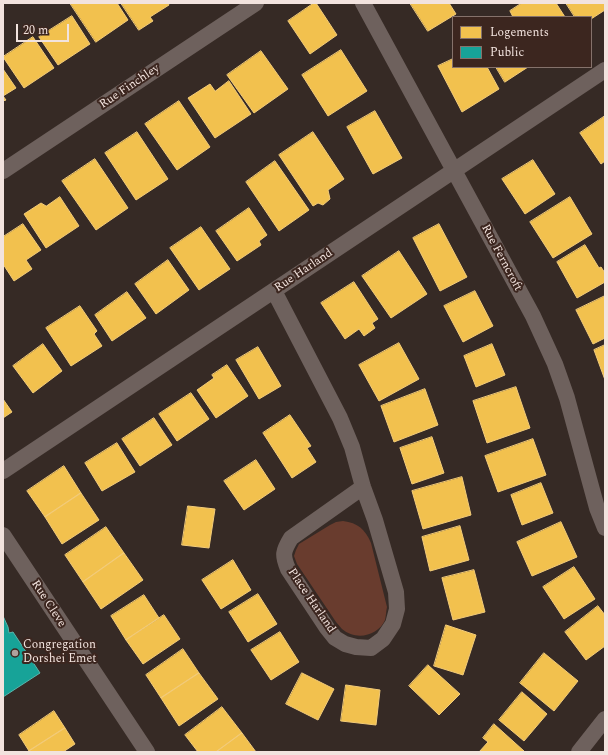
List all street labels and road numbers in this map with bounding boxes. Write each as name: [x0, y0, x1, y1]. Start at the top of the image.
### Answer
street label: Rue Finchley: [97, 62, 163, 112]
street label: Rue Ferncroft: [477, 222, 525, 294]
street label: Rue Harland: [272, 246, 336, 296]
street label: Place Harland: [284, 566, 338, 636]
street label: Rue Cleve: [28, 578, 68, 630]

